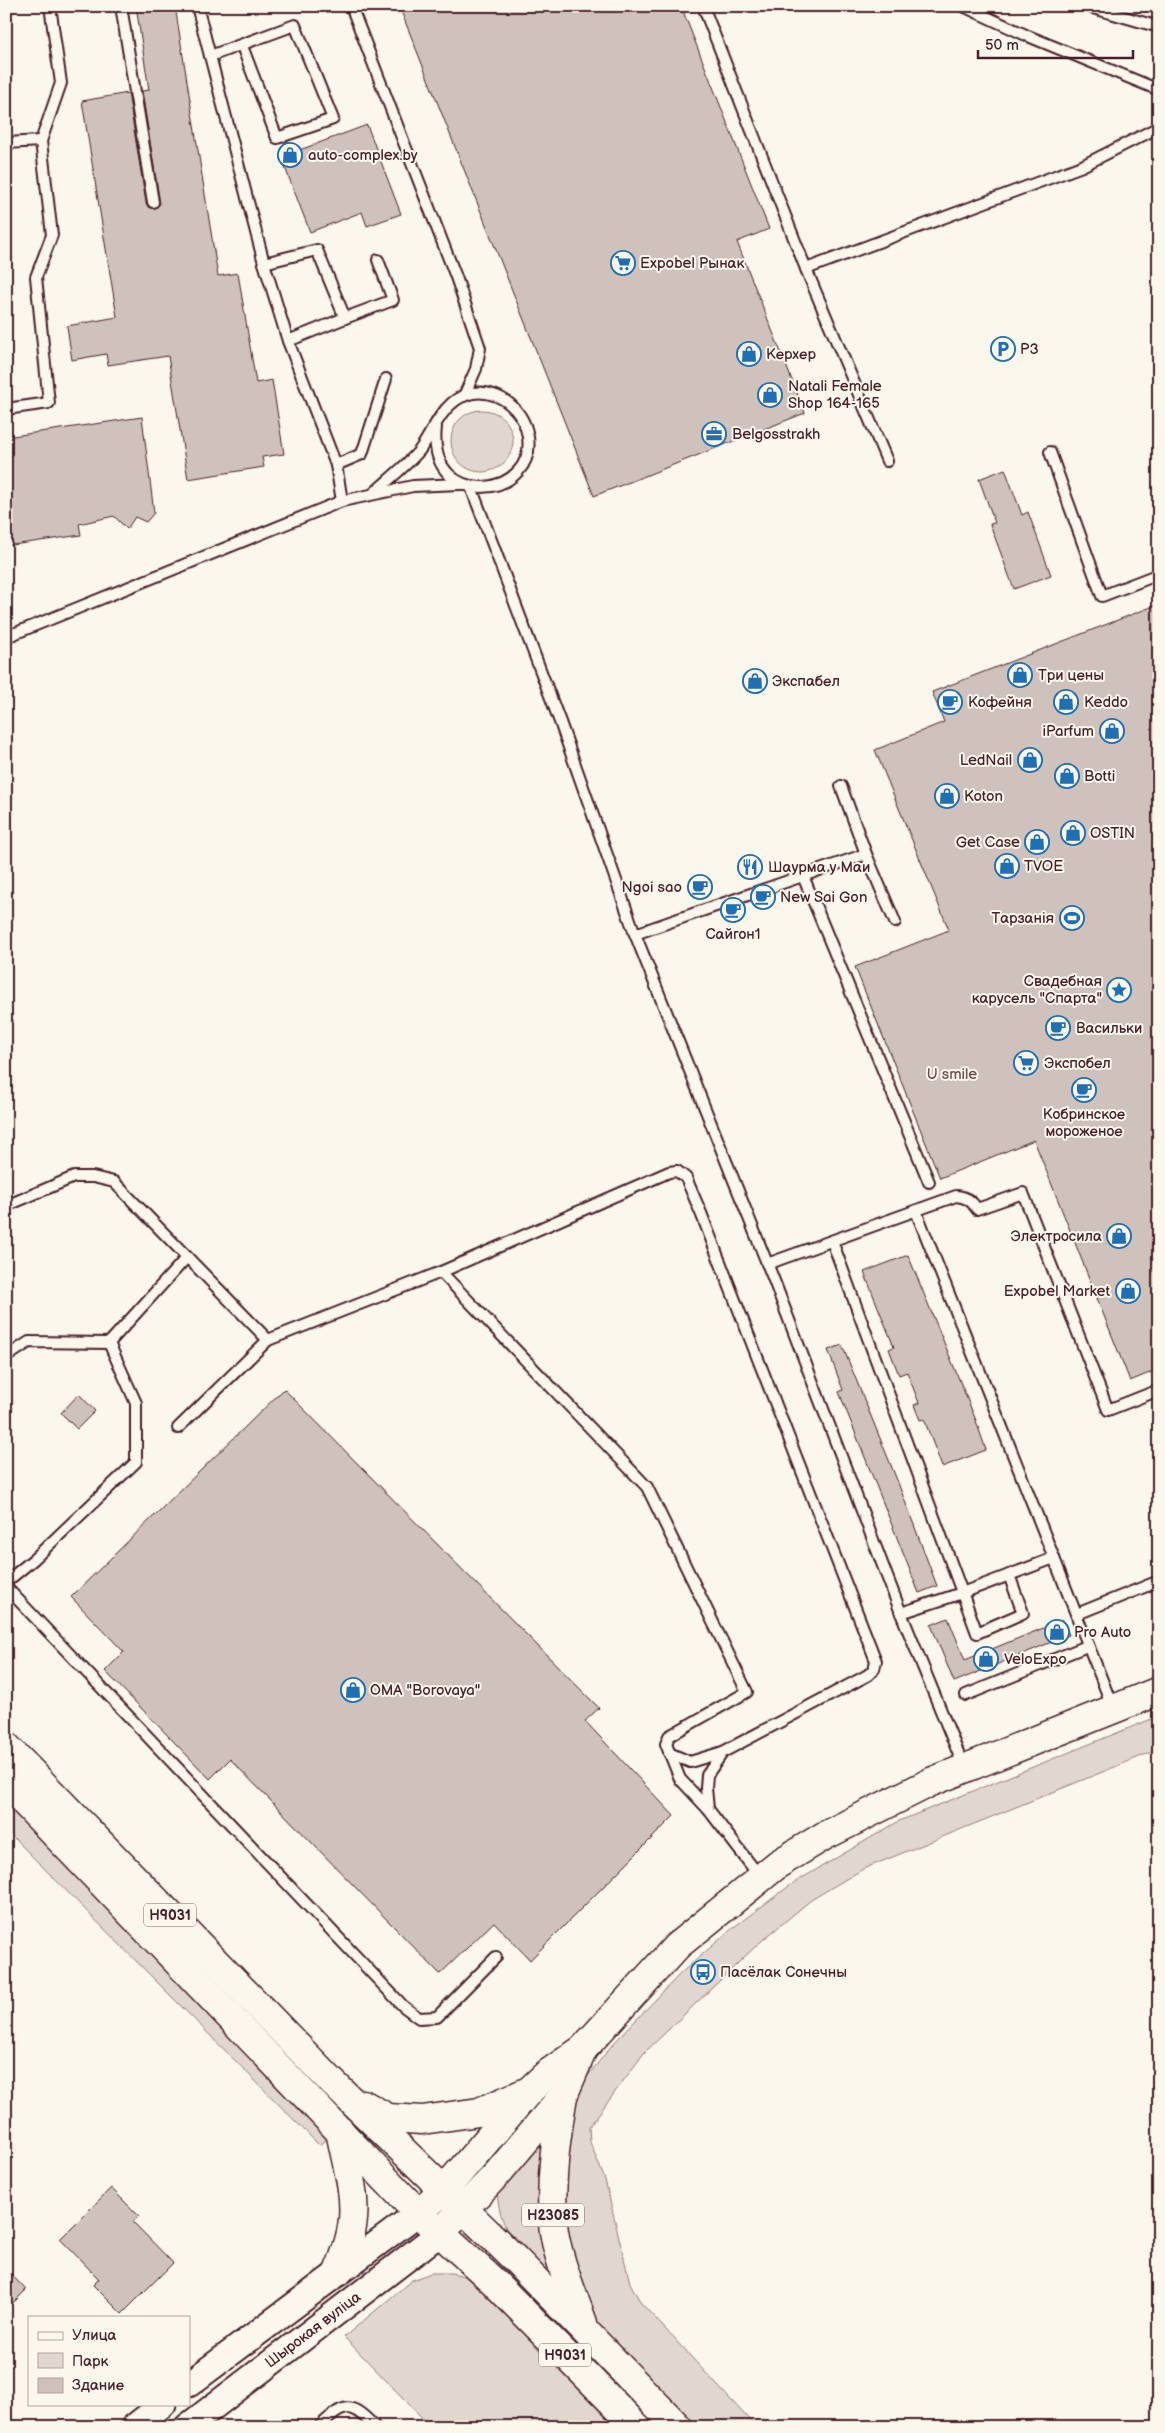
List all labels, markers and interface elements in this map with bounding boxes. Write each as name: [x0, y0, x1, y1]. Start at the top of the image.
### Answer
scale bar: [978, 28, 1132, 60]
text: 50 m: [985, 36, 1019, 55]
shop icon: auto-complex.by: [277, 142, 303, 168]
place label: auto-complex.by: [308, 146, 418, 165]
supermarket icon: Expobel Рынак: [610, 250, 636, 276]
place label: Expobel Рынак: [640, 254, 744, 273]
parking icon: P3: [990, 336, 1016, 362]
place label: P3: [1020, 340, 1039, 359]
shop icon: Керхер: [736, 341, 762, 367]
place label: Керхер: [766, 345, 816, 364]
place label: Natali Female Shop 164-165: [788, 377, 882, 413]
shop icon: Natali Female Shop 164-165: [757, 382, 783, 408]
office icon: Belgosstrakh: [701, 421, 727, 447]
place label: Belgosstrakh: [732, 425, 820, 444]
shop icon: Три цены: [1007, 662, 1033, 688]
place label: Три цены: [1038, 666, 1104, 685]
shop icon: Экспабел: [742, 668, 768, 694]
place label: Экспабел: [772, 672, 840, 691]
cafe icon: Кофейня: [937, 689, 963, 715]
shop icon: Keddo: [1053, 689, 1079, 715]
place label: Кофейня: [968, 693, 1032, 712]
place label: Keddo: [1084, 693, 1128, 712]
shop icon: iParfum: [1099, 718, 1125, 744]
place label: iParfum: [1043, 722, 1094, 741]
shop icon: LedNail: [1017, 747, 1043, 773]
place label: LedNail: [960, 751, 1012, 770]
shop icon: Botti: [1054, 763, 1080, 789]
place label: Botti: [1084, 767, 1115, 786]
shop icon: Koton: [934, 783, 960, 809]
place label: Koton: [964, 787, 1003, 806]
shop icon: OSTIN: [1060, 820, 1086, 846]
place label: OSTIN: [1090, 824, 1135, 843]
shop icon: Get Case: [1024, 829, 1050, 855]
place label: Get Case: [956, 833, 1020, 852]
shop icon: TVOE: [994, 853, 1020, 879]
restaurant icon: Шаурма у Маи: [737, 854, 763, 880]
place label: TVOE: [1024, 857, 1063, 876]
place label: Шаурма у Маи: [768, 858, 870, 877]
cafe icon: Ngoi sao: [687, 874, 713, 900]
place label: Ngoi sao: [622, 878, 682, 897]
cafe icon: New Sai Gon: [750, 884, 776, 910]
place label: New Sai Gon: [780, 888, 867, 907]
cafe icon: Сайгон1: [720, 897, 746, 923]
sports icon: Тарзанія: [1059, 905, 1085, 931]
place label: Тарзанія: [992, 909, 1054, 928]
place label: Сайгон1: [705, 925, 761, 944]
place label: Свадебная карусель "Спарта": [972, 972, 1102, 1008]
place icon: Свадебная карусель "Спарта": [1106, 977, 1132, 1003]
cafe icon: Васильки: [1045, 1015, 1071, 1041]
place label: Васильки: [1076, 1019, 1142, 1038]
supermarket icon: Экспобел: [1013, 1050, 1039, 1076]
place label: Экспобел: [1044, 1054, 1111, 1073]
park label: U smile: [927, 1065, 977, 1084]
cafe icon: Кобринское мороженое: [1071, 1077, 1097, 1103]
place label: Кобринское мороженое: [1043, 1105, 1125, 1141]
shop icon: Электросила: [1106, 1223, 1132, 1249]
place label: Электросила: [1011, 1227, 1102, 1246]
shop icon: Expobel Market: [1115, 1278, 1141, 1304]
place label: Expobel Market: [1004, 1282, 1110, 1301]
shop icon: Pro Auto: [1044, 1619, 1070, 1645]
place label: Pro Auto: [1074, 1623, 1131, 1642]
shop icon: VeloExpo: [973, 1646, 999, 1672]
place label: VeloExpo: [1004, 1650, 1067, 1669]
shop icon: ОМА "Borovaya": [340, 1677, 366, 1703]
place label: ОМА "Borovaya": [370, 1681, 480, 1700]
road number: Н9031: [144, 1904, 196, 1926]
bus stop icon: Пасёлак Сонечны: [690, 1959, 716, 1985]
place label: Пасёлак Сонечны: [720, 1963, 847, 1982]
road number: Н23085: [522, 2204, 584, 2226]
street label: Шырокая вуліца: [261, 2288, 365, 2372]
legend: [28, 2316, 190, 2406]
text: Улица: [72, 2326, 117, 2345]
road number: Н9031: [539, 2344, 591, 2366]
text: Парк: [72, 2352, 109, 2371]
text: Здание: [72, 2376, 124, 2395]

